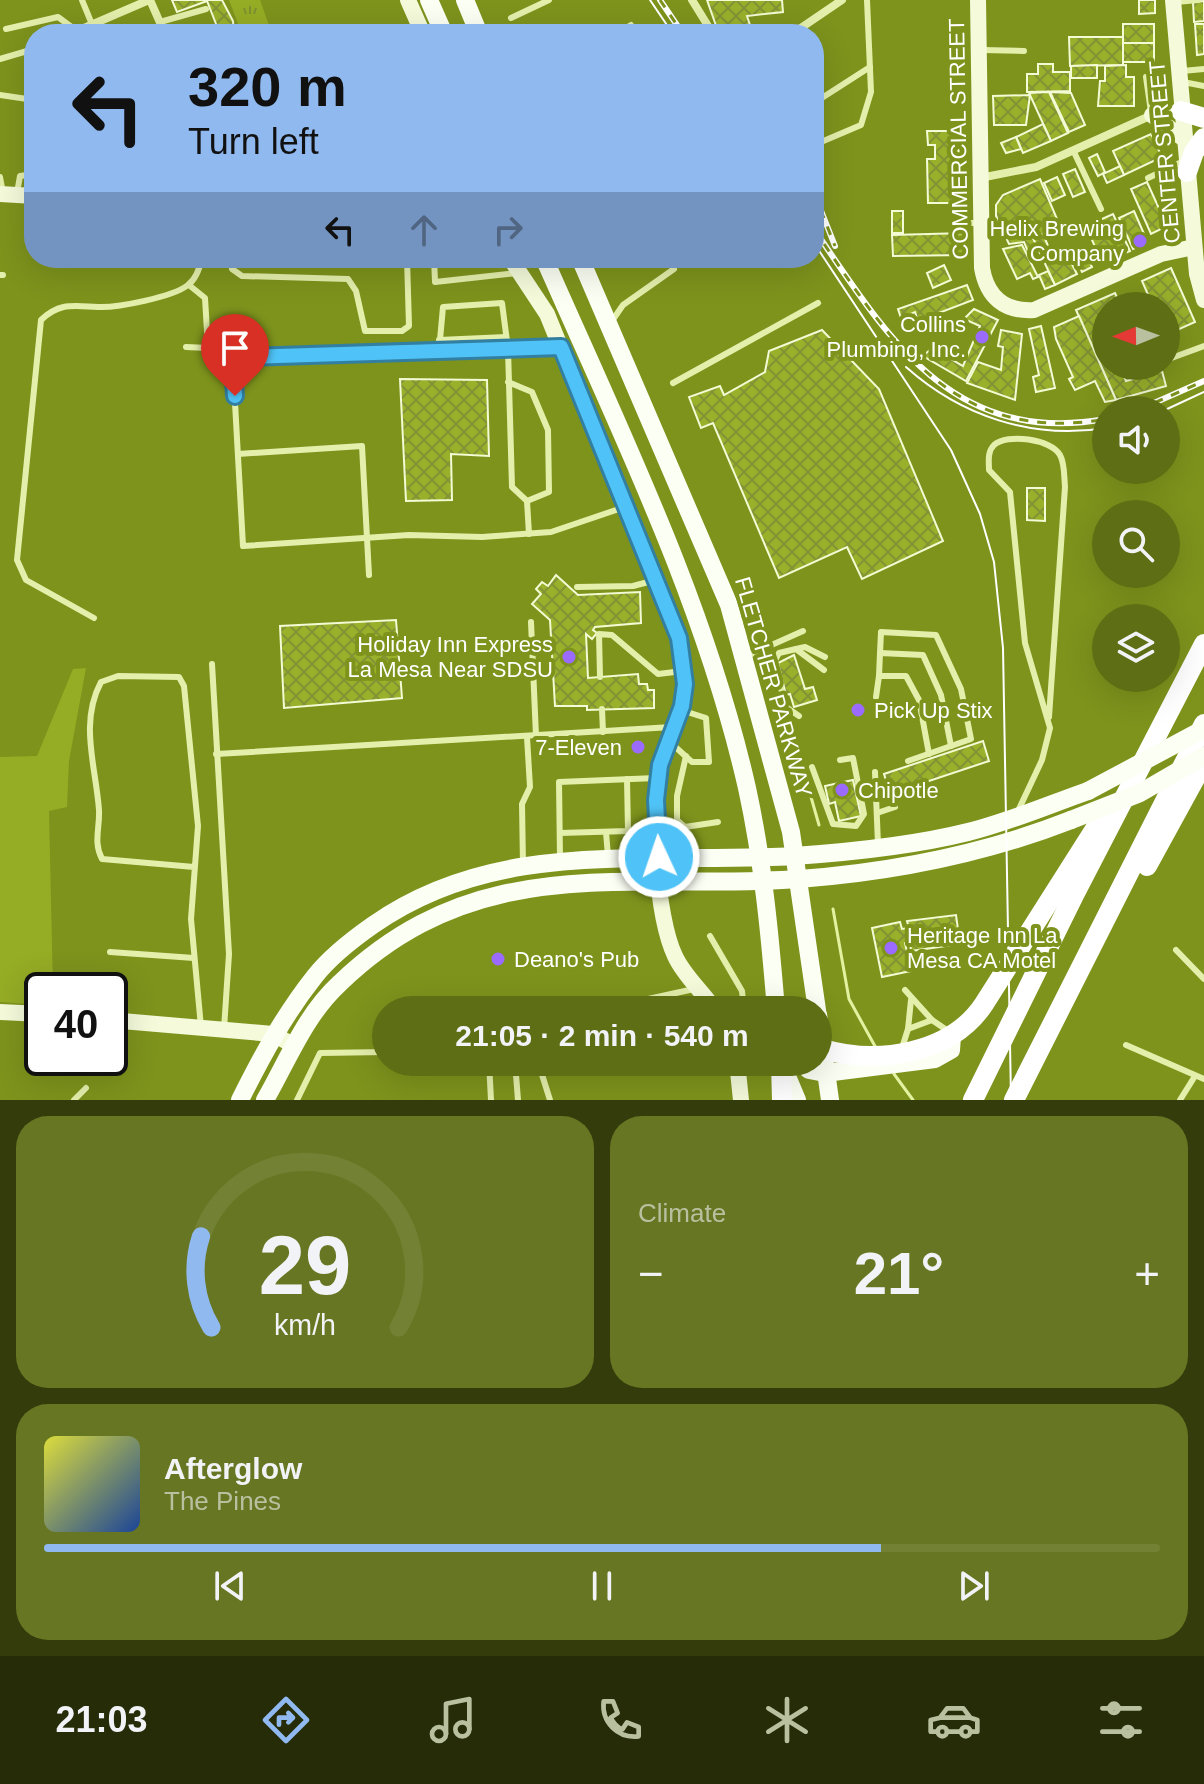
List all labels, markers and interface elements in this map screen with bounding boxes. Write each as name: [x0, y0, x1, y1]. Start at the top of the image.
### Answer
street label: COMMERCIAL STREET: [944, 18, 973, 260]
text: 320 m: [188, 55, 347, 118]
icon: left: [56, 56, 160, 160]
street label: CENTER STREET: [1144, 60, 1185, 244]
text: Turn left: [188, 121, 319, 162]
icon: left: [318, 208, 362, 252]
icon: ahead: [402, 208, 446, 252]
icon: right: [486, 208, 530, 252]
place label: Helix Brewing Company: [990, 216, 1124, 266]
marker: Helix Brewing Company: [1131, 232, 1149, 250]
north arrow: [1092, 292, 1180, 380]
map controls: [1092, 292, 1180, 692]
place label: Collins Plumbing, Inc.: [827, 312, 966, 362]
pin: [201, 314, 269, 396]
icon: arrive: [213, 326, 257, 370]
marker: Collins Plumbing, Inc.: [973, 328, 991, 346]
button: sound: [1092, 396, 1180, 484]
button: search: [1092, 500, 1180, 588]
street label: FLETCHER PARKWAY: [730, 574, 817, 801]
button: layers: [1092, 604, 1180, 692]
place label: Holiday Inn Express La Mesa Near SDSU: [348, 632, 553, 682]
marker: Holiday Inn Express La Mesa Near SDSU: [560, 648, 578, 666]
place label: Pick Up Stix: [874, 698, 993, 723]
marker: Pick Up Stix: [849, 701, 867, 719]
place label: 7-Eleven: [535, 735, 622, 760]
marker: 7-Eleven: [629, 738, 647, 756]
place label: Chipotle: [858, 778, 939, 803]
marker: Chipotle: [833, 781, 851, 799]
position arrow: [617, 815, 701, 899]
place label: Heritage Inn La Mesa CA Motel: [907, 923, 1058, 973]
marker: Heritage Inn La Mesa CA Motel: [882, 939, 900, 957]
place label: Deano's Pub: [514, 947, 639, 972]
marker: Deano's Pub: [489, 950, 507, 968]
speed limit sign: 40: [24, 972, 128, 1076]
text: 21:05 · 2 min · 540 m: [455, 1019, 749, 1052]
text: Climate: [638, 1198, 726, 1228]
text: 29: [259, 1219, 351, 1312]
text: 21°: [854, 1240, 944, 1307]
text: −: [638, 1249, 664, 1298]
text: +: [1134, 1249, 1160, 1298]
text: km/h: [274, 1309, 336, 1341]
text: Afterglow: [164, 1452, 302, 1485]
text: The Pines: [164, 1486, 281, 1516]
icon: previous: [208, 1564, 252, 1608]
icon: pause: [580, 1564, 624, 1608]
icon: next: [952, 1564, 996, 1608]
icon: directions: [258, 1692, 314, 1748]
icon: music: [425, 1692, 481, 1748]
icon: phone: [592, 1692, 648, 1748]
icon: climate: [759, 1692, 815, 1748]
icon: car: [926, 1692, 982, 1748]
icon: filters: [1093, 1692, 1149, 1748]
text: 21:03: [55, 1699, 148, 1740]

